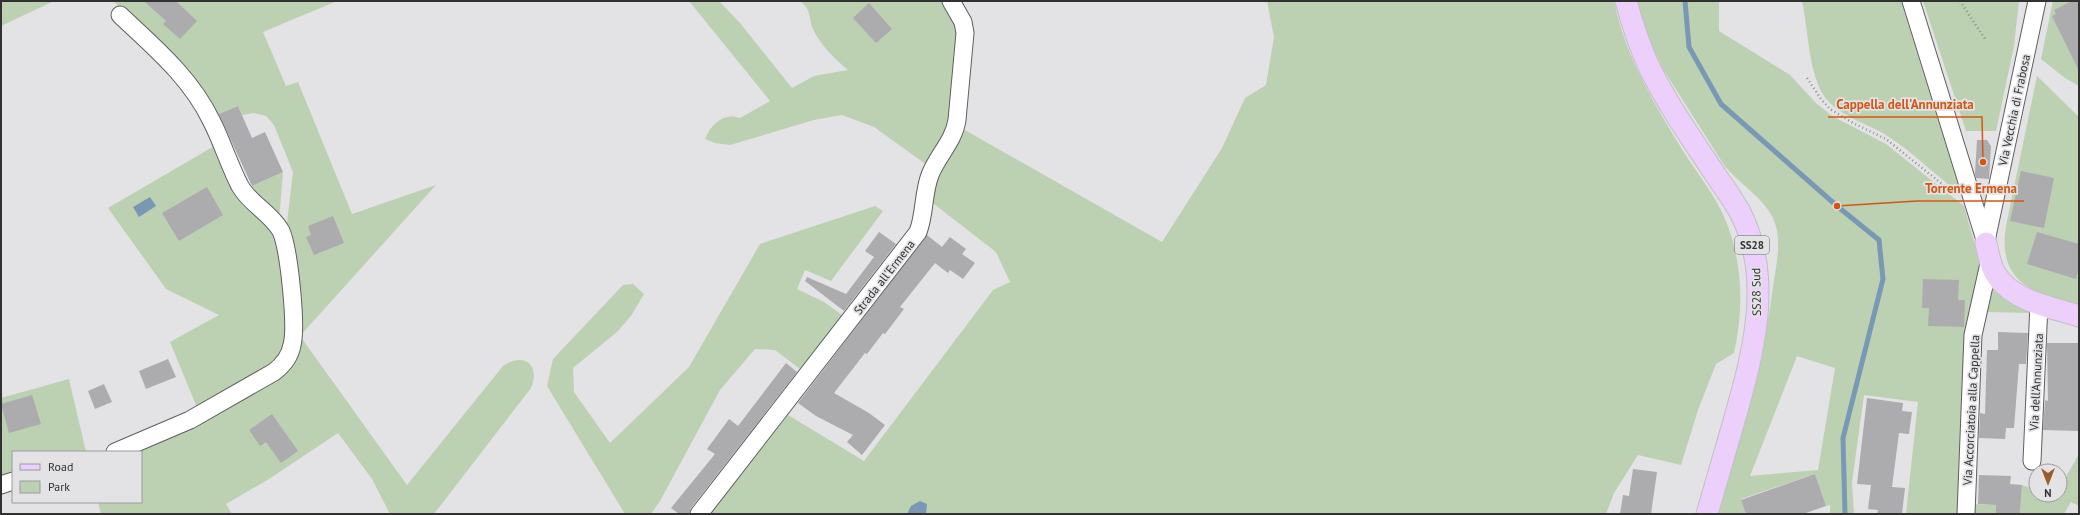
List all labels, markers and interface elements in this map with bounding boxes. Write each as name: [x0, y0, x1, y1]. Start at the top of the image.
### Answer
street label: Via Vecchia di Frabosa: [1995, 53, 2033, 168]
callout: Cappella dell'Annunziata: [1828, 92, 1982, 117]
text: Cappella dell'Annunziata: [1836, 96, 1974, 113]
callout: Torrente Ermena: [1917, 176, 2024, 201]
text: Torrente Ermena: [1925, 180, 2017, 197]
road number: SS28: [1735, 236, 1769, 254]
street label: Strada all'Ermena: [850, 237, 918, 317]
street label: SS28 Sud: [1748, 268, 1764, 316]
street label: Via dell'Annunziata: [2026, 333, 2046, 432]
street label: Via Accorciatoia alla Cappella: [1960, 334, 1982, 487]
legend: [12, 451, 142, 503]
text: Road: [48, 459, 73, 474]
north arrow: [2028, 463, 2068, 503]
text: Park: [48, 479, 70, 494]
text: N: [2044, 486, 2052, 500]

